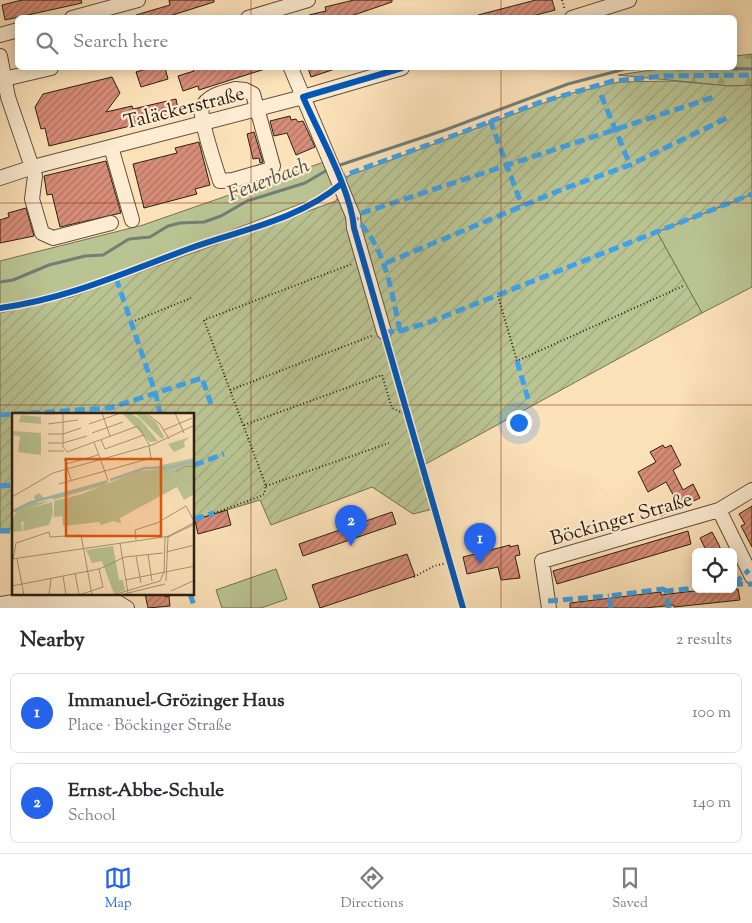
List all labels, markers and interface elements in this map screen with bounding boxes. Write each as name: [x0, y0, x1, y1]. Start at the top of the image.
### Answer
search box: [15, 15, 737, 70]
icon: search: [33, 29, 61, 57]
text: Search here: [73, 29, 168, 56]
street label: Taläckerstraße: [121, 80, 248, 138]
water label: Feuerbach: [223, 151, 314, 210]
your location: [506, 410, 532, 436]
inset map: [12, 413, 195, 596]
street label: Böckinger Straße: [547, 486, 696, 555]
pin: 2: [335, 505, 367, 546]
pin: 1: [464, 523, 496, 564]
map controls: [692, 548, 737, 593]
button: locate: [692, 548, 737, 593]
text: Nearby: [20, 626, 85, 656]
text: 2 results: [676, 629, 732, 652]
text: Immanuel-Grözinger Haus: [68, 688, 285, 715]
text: 1: [34, 702, 40, 725]
text: 100 m: [692, 702, 731, 725]
text: Place · Böckinger Straße: [68, 715, 232, 738]
text: Ernst-Abbe-Schule: [68, 778, 224, 805]
text: 2: [33, 792, 41, 815]
text: 140 m: [693, 792, 731, 815]
text: School: [68, 805, 116, 828]
tab: Map: [104, 864, 132, 914]
tab: Directions: [340, 864, 404, 914]
tab: Saved: [612, 864, 648, 914]

